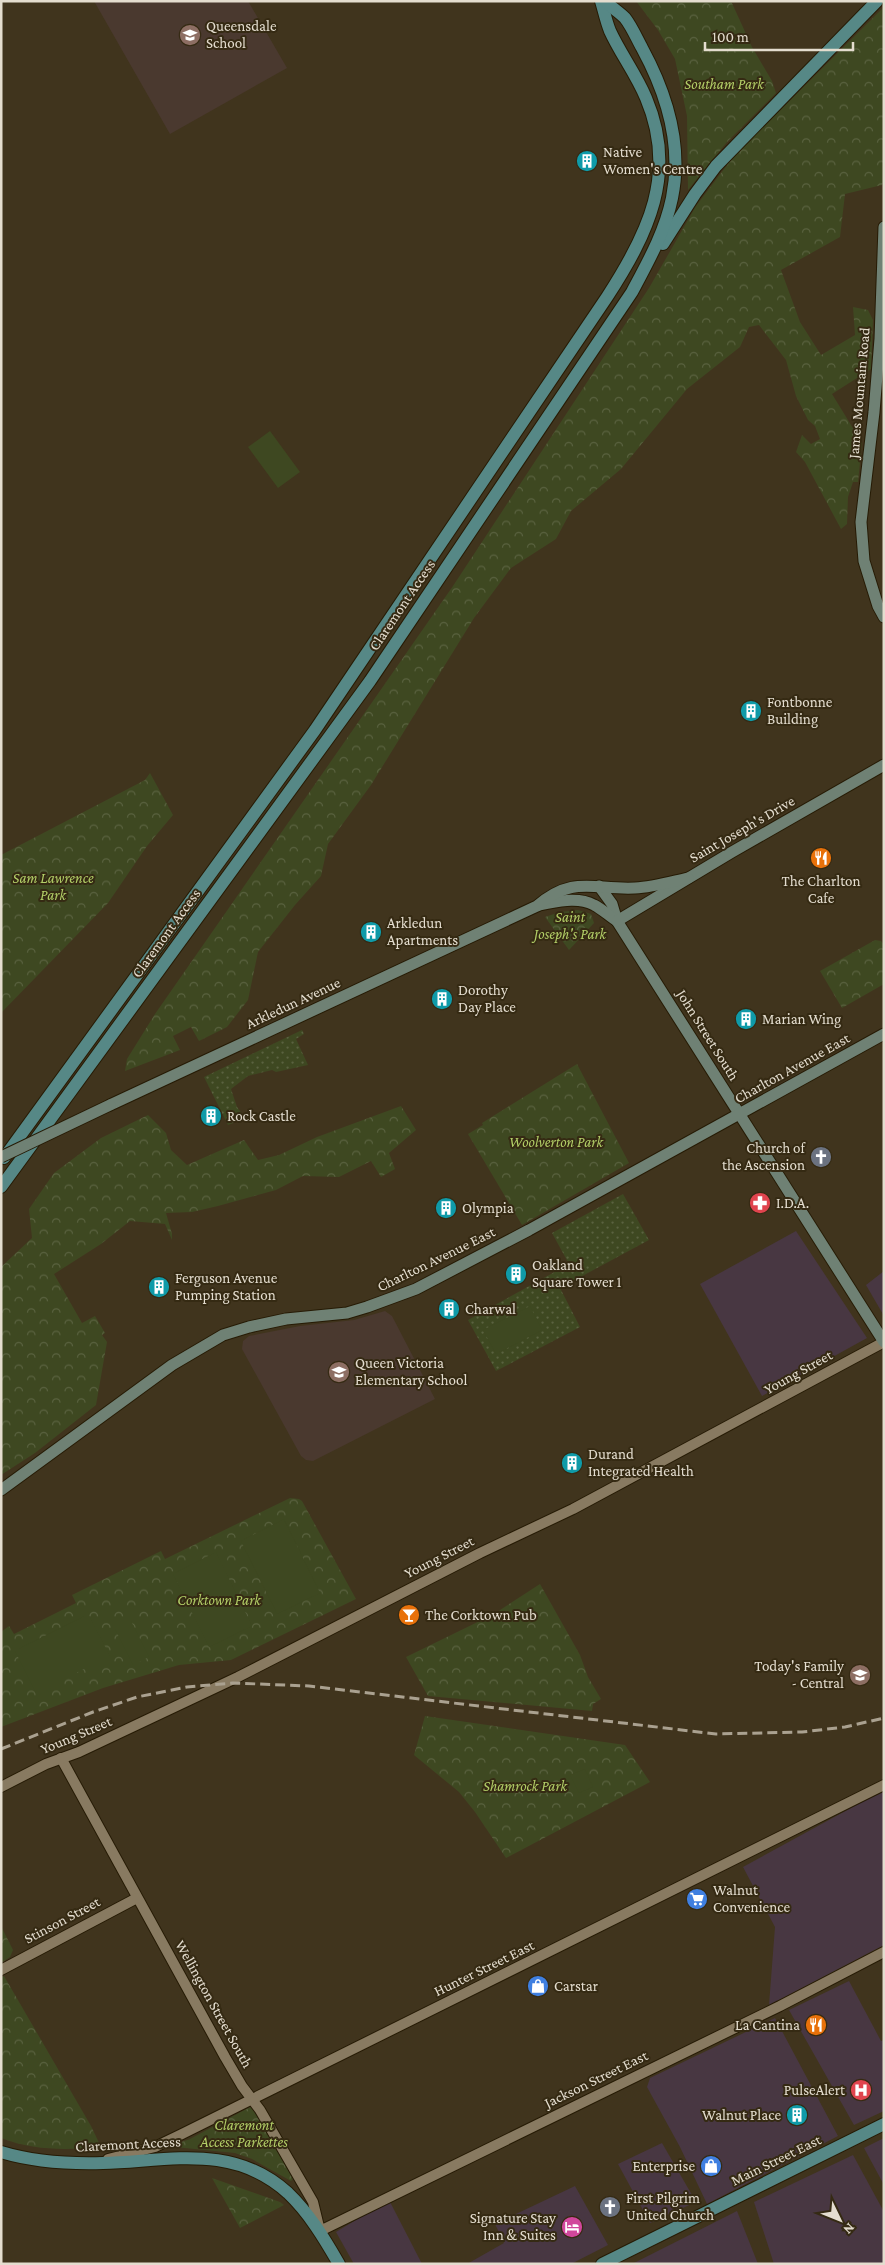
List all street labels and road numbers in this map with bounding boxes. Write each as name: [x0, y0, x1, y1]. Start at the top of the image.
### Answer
street label: James Mountain Road: [845, 327, 874, 461]
street label: Claremont Access: [366, 557, 438, 653]
street label: Saint Joseph's Drive: [687, 792, 798, 866]
street label: Claremont Access: [128, 885, 204, 981]
street label: Arkledun Avenue: [243, 974, 343, 1032]
street label: John Street South: [672, 985, 742, 1084]
street label: Charlton Avenue East: [732, 1029, 853, 1106]
street label: Charlton Avenue East: [374, 1223, 498, 1294]
street label: Young Street: [761, 1346, 836, 1398]
street label: Young Street: [402, 1532, 478, 1582]
street label: Young Street: [38, 1712, 115, 1758]
street label: Stinson Street: [21, 1893, 103, 1947]
street label: Hunter Street East: [431, 1936, 538, 1999]
street label: Wellington Street South: [171, 1937, 256, 2071]
street label: Jackson Street East: [540, 2047, 652, 2113]
street label: Main Street East: [728, 2131, 825, 2189]
street label: Claremont Access: [75, 2133, 181, 2155]

